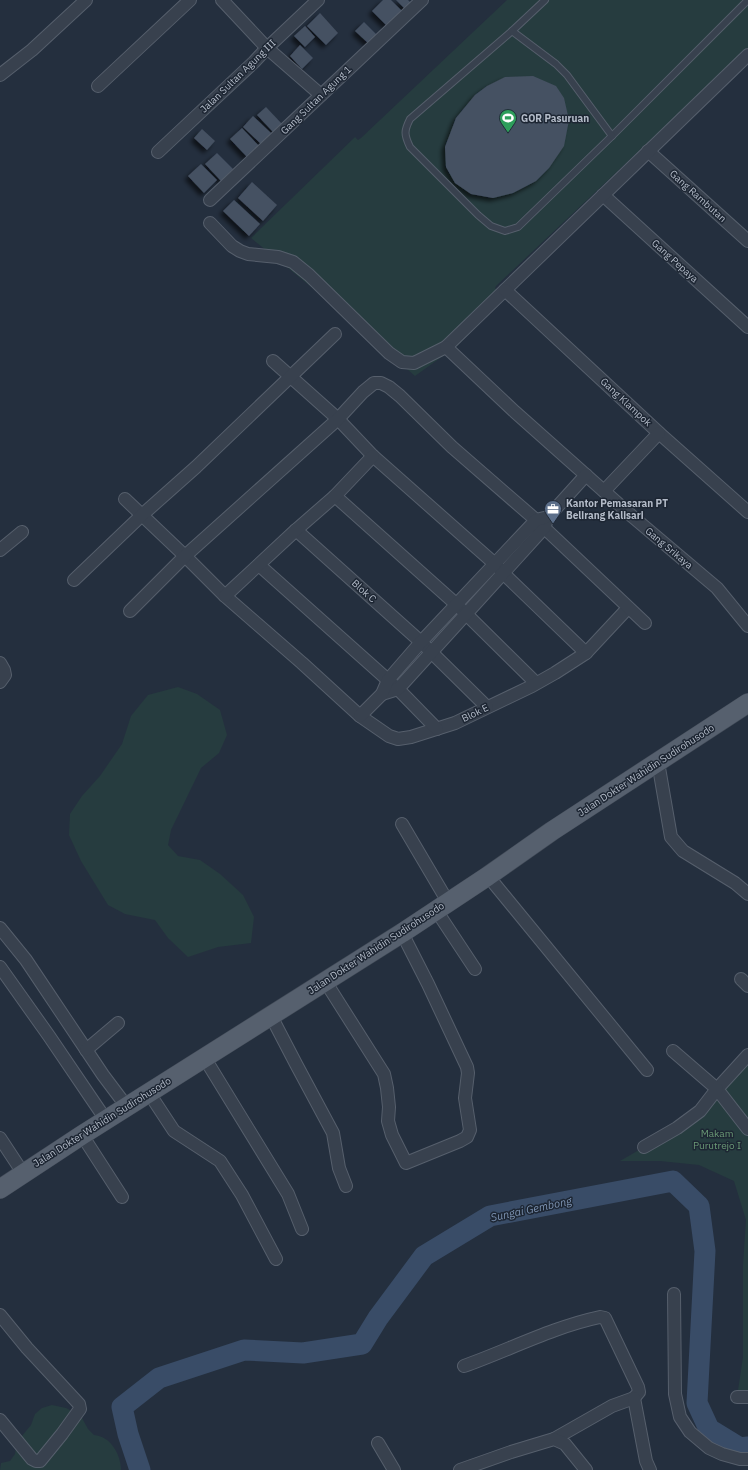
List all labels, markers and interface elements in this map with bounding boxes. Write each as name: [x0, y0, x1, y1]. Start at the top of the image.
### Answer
street label: Jalan Sultan Agung III: [197, 37, 279, 115]
street label: Gang Sultan Agung 1: [278, 63, 354, 137]
sports icon: GOR Pasuruan: [498, 108, 518, 133]
place label: GOR Pasuruan: [521, 112, 589, 125]
street label: Gang Rambutan: [667, 167, 729, 225]
street label: Gang Pepaya: [649, 237, 701, 286]
street label: Gang Klampok: [598, 375, 655, 430]
place label: Kantor Pemasaran PT Belirang Kalisari: [566, 497, 668, 522]
office icon: Kantor Pemasaran PT Belirang Kalisari: [543, 499, 563, 524]
street label: Gang Srikaya: [642, 524, 696, 572]
street label: Blok C: [349, 577, 379, 605]
street label: Blok E: [459, 701, 491, 725]
street label: Jalan Dokter Wahidin Sudirohusodo: [575, 721, 717, 819]
street label: Jalan Dokter Wahidin Sudirohusodo: [305, 899, 447, 997]
street label: Jalan Dokter Wahidin Sudirohusodo: [31, 1074, 174, 1170]
park label: Makam Purutrejo I: [693, 1127, 741, 1152]
water label: Sungai Gembong: [489, 1193, 573, 1224]

